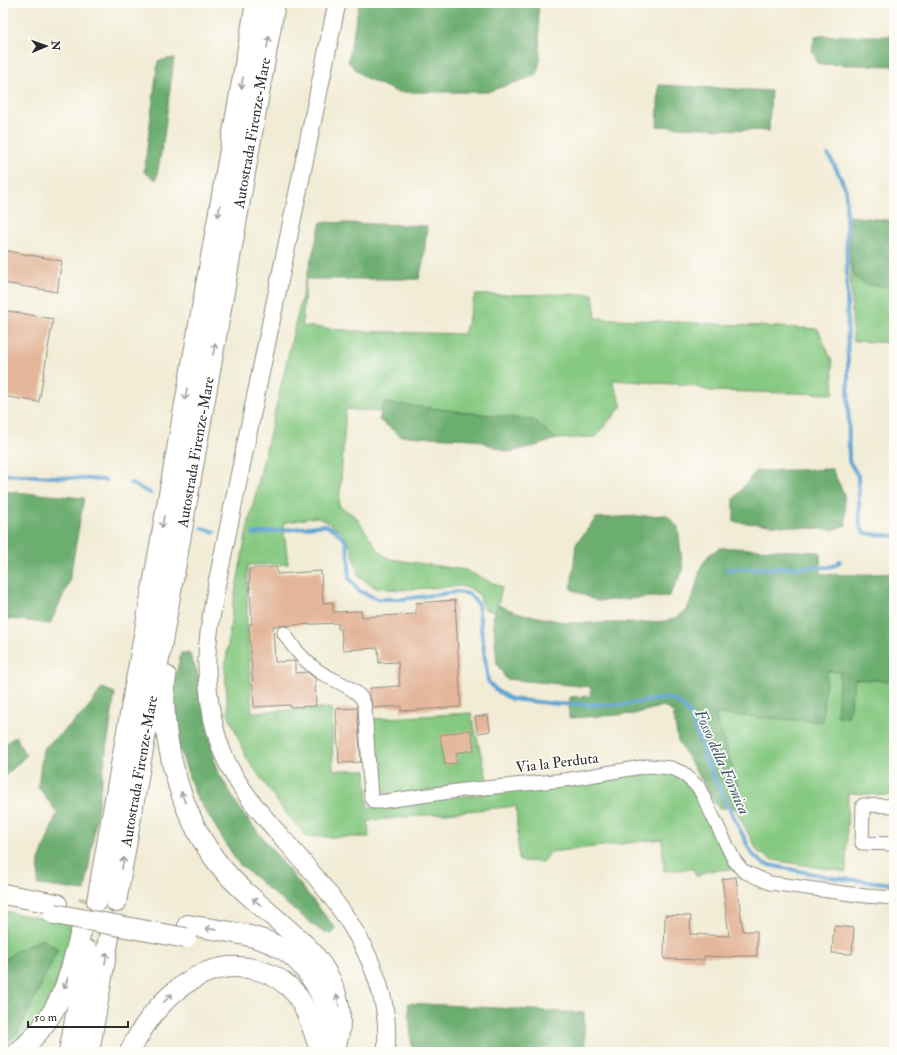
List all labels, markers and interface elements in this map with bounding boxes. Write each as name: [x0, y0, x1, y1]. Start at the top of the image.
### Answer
north arrow: [26, 26, 66, 66]
one-way arrow: [264, 36, 272, 49]
text: N: [49, 40, 62, 52]
street label: Autostrada Firenze-Mare: [229, 56, 275, 211]
one-way arrow: [237, 76, 245, 89]
one-way arrow: [215, 204, 223, 217]
one-way arrow: [210, 343, 218, 356]
street label: Autostrada Firenze-Mare: [173, 375, 218, 530]
one-way arrow: [182, 387, 190, 400]
one-way arrow: [159, 515, 167, 528]
street label: Autostrada Firenze-Mare: [116, 694, 162, 849]
water label: Fosso della Formica: [689, 705, 754, 818]
street label: Via la Perduta: [514, 748, 600, 778]
one-way arrow: [178, 792, 186, 804]
one-way arrow: [119, 857, 127, 870]
one-way arrow: [252, 897, 262, 906]
one-way arrow: [205, 925, 218, 933]
one-way arrow: [102, 952, 110, 965]
one-way arrow: [62, 977, 69, 990]
one-way arrow: [163, 993, 173, 1003]
one-way arrow: [333, 994, 341, 1007]
scale bar: [28, 1003, 128, 1029]
text: 50 m: [34, 1010, 58, 1025]

